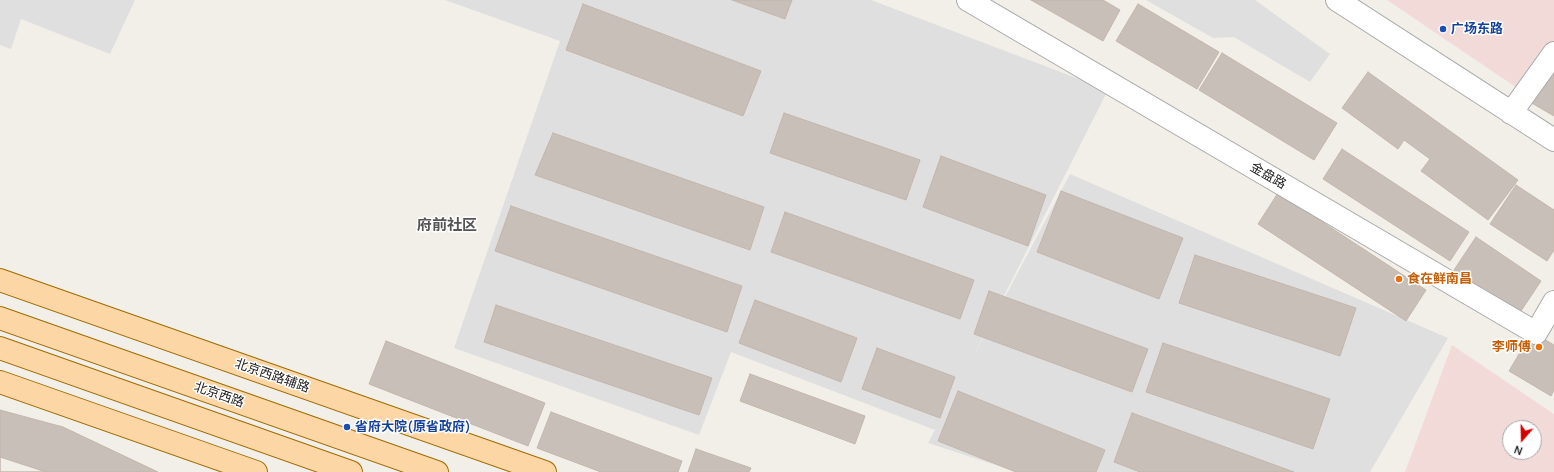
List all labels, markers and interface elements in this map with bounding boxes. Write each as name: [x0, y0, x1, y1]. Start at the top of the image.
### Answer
place label: 广场东路: [1451, 21, 1503, 37]
marker: 广场东路: [1438, 24, 1448, 34]
street label: 金盘路: [1247, 159, 1289, 193]
district label: 府前社区: [417, 217, 477, 235]
place label: 食在鲜南昌: [1407, 271, 1472, 287]
marker: 食在鲜南昌: [1394, 274, 1404, 284]
place label: 李师傅: [1492, 339, 1531, 355]
marker: 李师傅: [1534, 342, 1544, 352]
street label: 北京西路辅路: [233, 356, 311, 396]
street label: 北京西路: [192, 379, 246, 411]
place label: 省府大院(原省政府): [355, 419, 471, 435]
north arrow: [1502, 420, 1542, 460]
marker: 省府大院(原省政府): [342, 422, 352, 432]
text: N: [1512, 442, 1524, 459]

